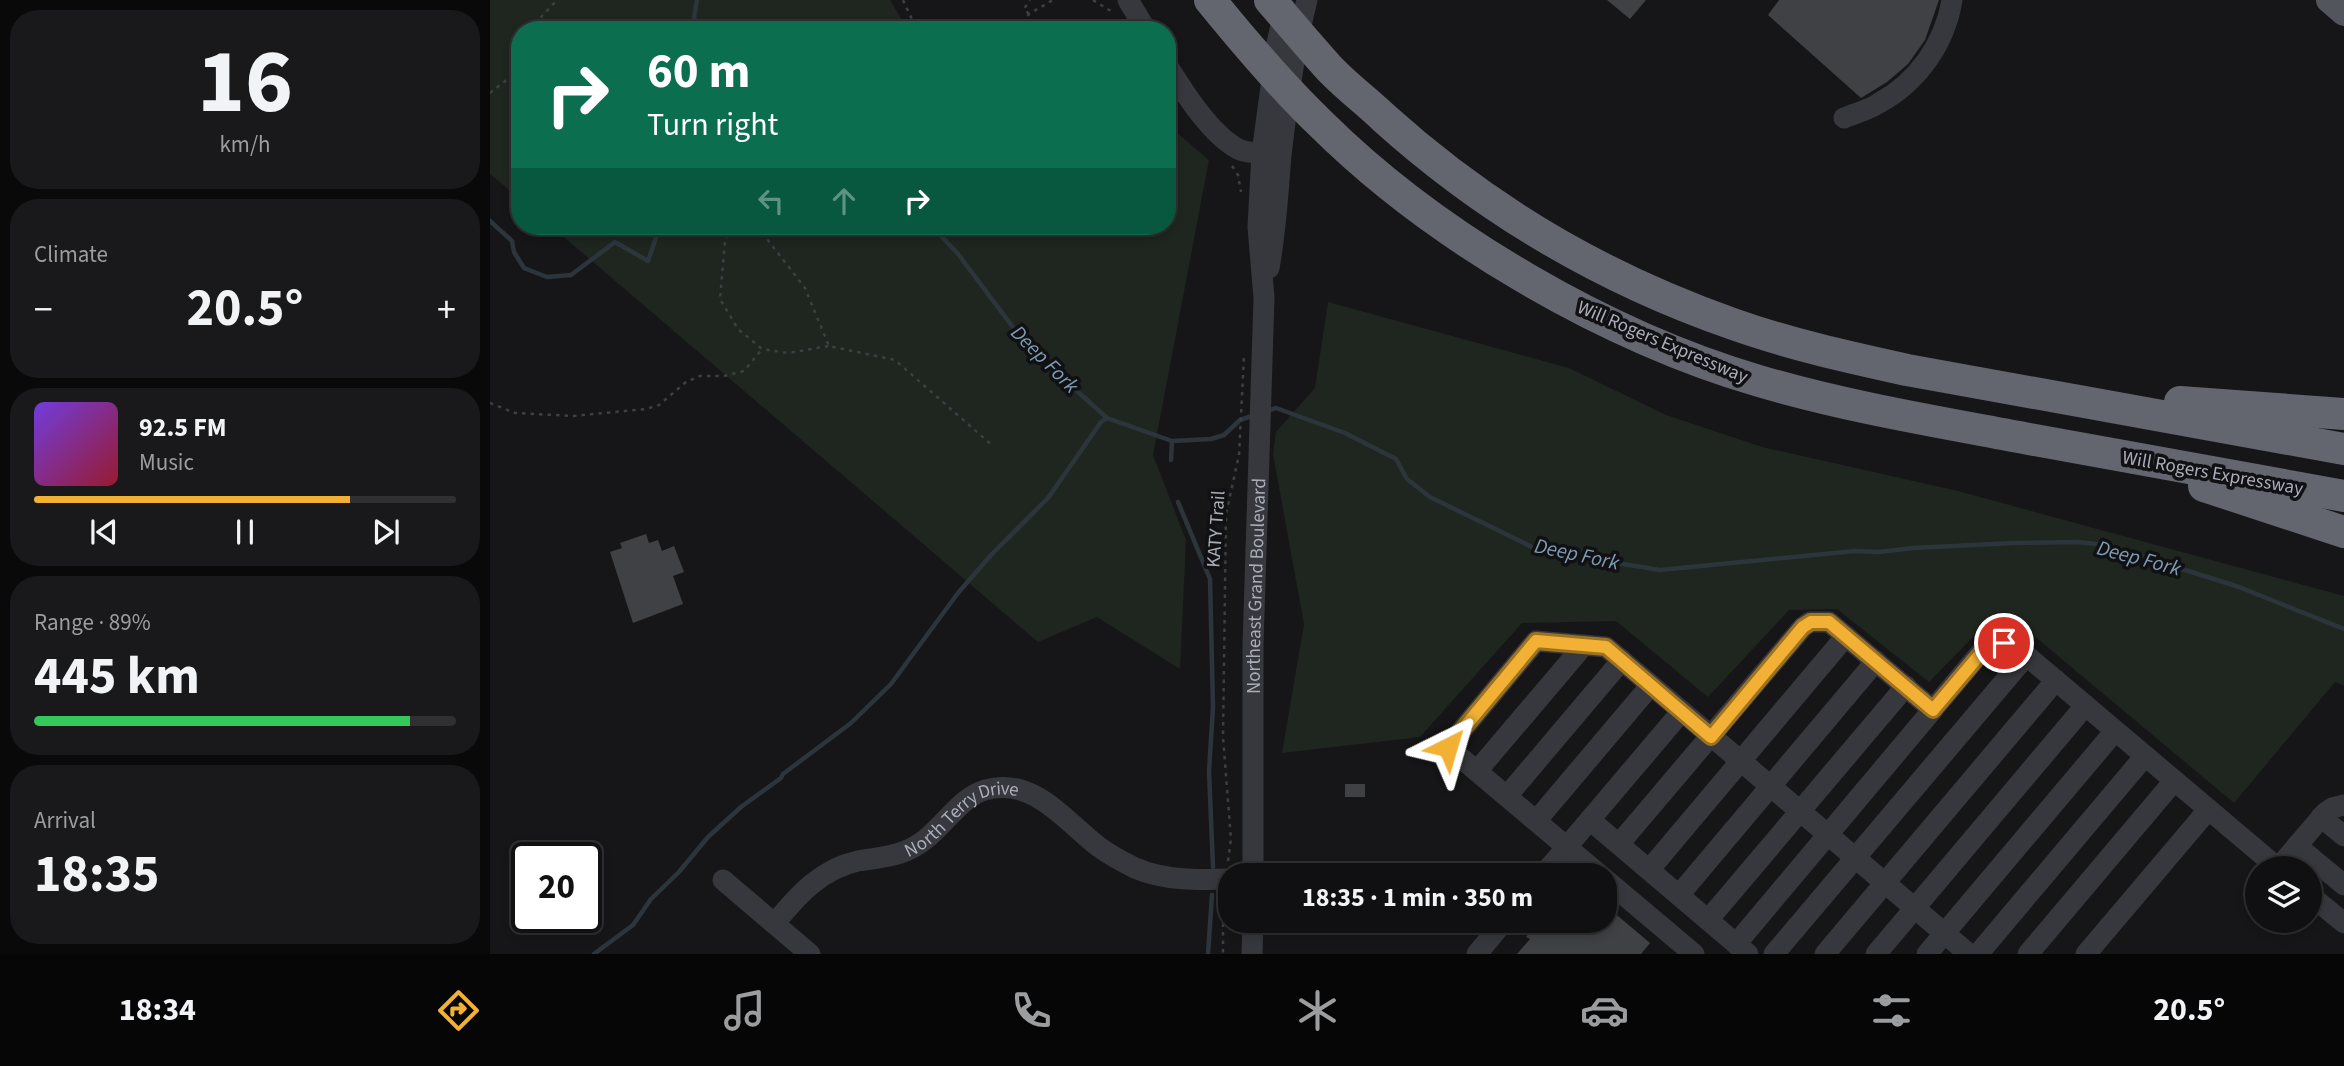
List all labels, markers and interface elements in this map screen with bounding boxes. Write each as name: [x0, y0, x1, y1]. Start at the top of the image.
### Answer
text: 16: [197, 18, 293, 147]
text: 60 m: [647, 37, 751, 107]
icon: right: [532, 49, 623, 140]
text: Turn right: [647, 102, 778, 148]
text: km/h: [219, 128, 271, 161]
icon: left: [752, 182, 790, 220]
icon: ahead: [825, 182, 863, 220]
icon: right: [898, 182, 936, 220]
text: Climate: [34, 238, 108, 271]
text: 20.5°: [187, 272, 303, 346]
text: −: [34, 283, 53, 337]
text: +: [437, 283, 456, 337]
street label: Will Rogers Expressway: [1573, 294, 1752, 391]
water label: Deep Fork: [1004, 318, 1087, 401]
text: 92.5 FM: [139, 409, 227, 446]
street label: Will Rogers Expressway: [2120, 444, 2305, 503]
text: Music: [139, 446, 194, 479]
street label: Northeast Grand Boulevard: [1241, 478, 1273, 694]
street label: KATY Trail: [1200, 489, 1233, 569]
icon: previous: [85, 513, 123, 551]
icon: pause: [226, 513, 264, 551]
icon: next: [367, 513, 405, 551]
water label: Deep Fork: [1532, 530, 1623, 578]
water label: Deep Fork: [2094, 532, 2185, 584]
text: Range · 89%: [34, 606, 151, 639]
pin: [1974, 613, 2034, 673]
icon: arrive: [1985, 624, 2023, 662]
text: 445 km: [34, 640, 200, 714]
position arrow: [1411, 710, 1485, 784]
street label: North Terry Drive: [900, 775, 1021, 865]
text: Arrival: [34, 804, 96, 837]
text: 18:35: [34, 838, 159, 912]
speed limit sign: 20: [511, 842, 602, 933]
map controls: [2245, 856, 2322, 933]
button: layers: [2245, 856, 2322, 933]
text: 18:35 · 1 min · 350 m: [1302, 879, 1533, 916]
icon: directions: [434, 986, 483, 1035]
icon: music: [720, 986, 769, 1035]
icon: phone: [1007, 986, 1056, 1035]
icon: climate: [1293, 986, 1342, 1035]
icon: car: [1580, 986, 1629, 1035]
icon: filters: [1867, 986, 1916, 1035]
text: 18:34: [119, 987, 196, 1033]
text: 20.5°: [2153, 987, 2225, 1033]

